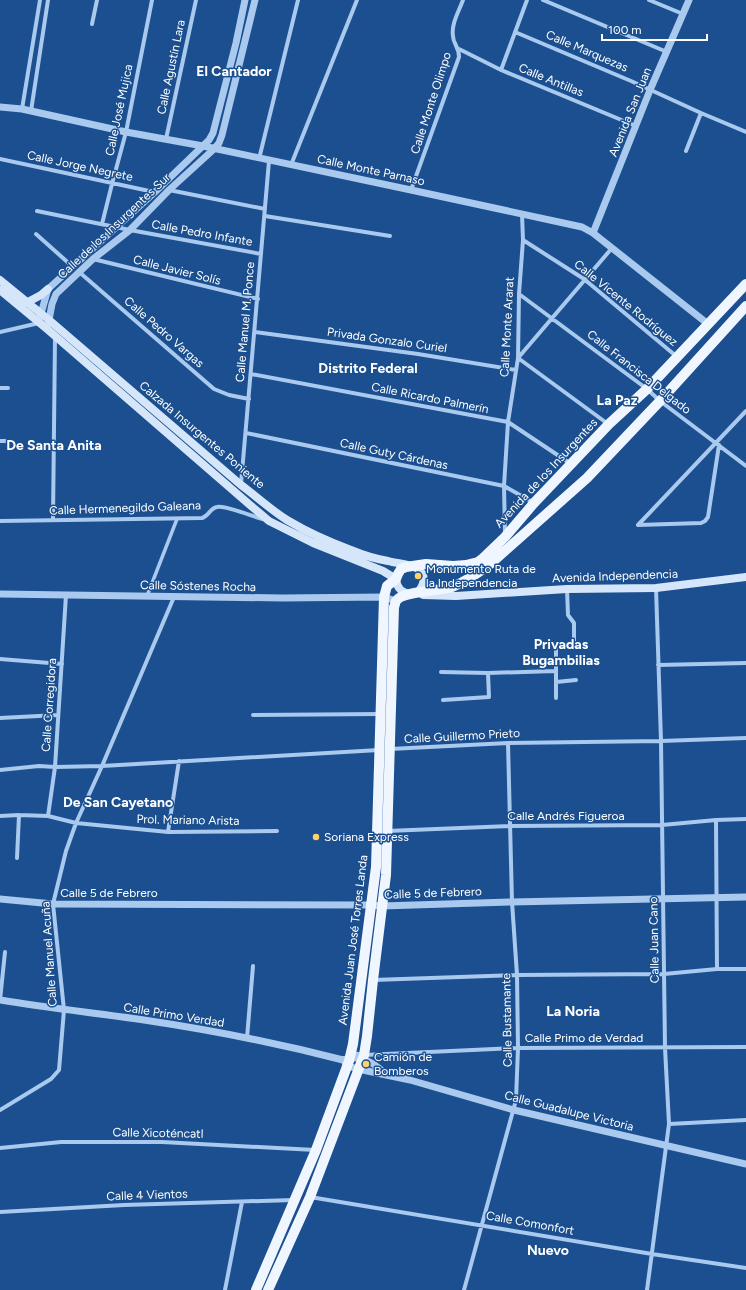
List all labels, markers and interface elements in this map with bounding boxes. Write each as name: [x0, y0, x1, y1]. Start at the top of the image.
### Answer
scale bar: [602, 16, 707, 42]
street label: Calle Agustín Lara: [154, 18, 188, 116]
text: 100 m: [608, 23, 642, 37]
street label: Calle Marquezas: [544, 27, 630, 75]
street label: Calle Monte Olimpo: [408, 50, 454, 156]
street label: Calle Antillas: [517, 61, 586, 100]
street label: Calle José Mujica: [102, 63, 136, 157]
district label: El Cantador: [196, 63, 272, 80]
street label: Avenida San Juan: [606, 65, 654, 159]
street label: Calle Jorge Negrete: [26, 148, 135, 184]
street label: Calle Monte Parnaso: [316, 152, 426, 188]
street label: Calle de los Insurgentes Sur: [55, 170, 173, 282]
street label: Calle Pedro Infante: [150, 217, 254, 249]
street label: Calle Javier Solís: [132, 252, 223, 288]
street label: Calle Vicente Rodríguez: [571, 257, 681, 349]
street label: Calle Manuel M. Ponce: [233, 261, 257, 383]
street label: Calle Monte Ararat: [497, 276, 517, 378]
street label: Calle Pedro Vargas: [121, 294, 207, 371]
street label: Privada Gonzalo Curiel: [326, 325, 448, 355]
street label: Calle Francisca Delgado: [584, 327, 694, 417]
district label: Distrito Federal: [318, 360, 418, 377]
street label: Calzada Insurgentes Poniente: [136, 378, 268, 492]
street label: Calle Ricardo Palmerín: [370, 380, 490, 416]
district label: La Paz: [597, 392, 638, 409]
street label: Avenida de los Insurgentes: [492, 415, 601, 530]
street label: Calle Guty Cárdenas: [339, 436, 450, 472]
district label: De Santa Anita: [6, 437, 102, 454]
street label: Calle Hermenegildo Galeana: [49, 498, 201, 518]
place label: Monumento Ruta de la Independencia: [426, 562, 536, 590]
street label: Avenida Independencia: [552, 567, 678, 585]
marker: Monumento Ruta de la Independencia: [413, 571, 423, 581]
street label: Calle Sóstenes Rocha: [140, 578, 256, 594]
district label: Privadas Bugambilias: [522, 636, 600, 669]
street label: Calle Corregidora: [39, 658, 59, 752]
street label: Calle Guillermo Prieto: [404, 726, 520, 746]
district label: De San Cayetano: [63, 794, 173, 811]
street label: Calle Andrés Figueroa: [507, 809, 625, 823]
street label: Prol. Mariano Arista: [136, 812, 240, 828]
place label: Soriana Express: [324, 830, 409, 844]
marker: Soriana Express: [311, 832, 321, 842]
street label: Avenida Juan José Torres Landa: [336, 854, 370, 1026]
street label: Calle 5 de Febrero: [384, 884, 482, 902]
street label: Calle 5 de Febrero: [60, 886, 158, 900]
street label: Calle Juan Cano: [646, 897, 662, 983]
street label: Calle Manuel Acuña: [38, 901, 60, 1007]
street label: Calle Bustamante: [499, 972, 515, 1067]
street label: Calle Primo Verdad: [122, 1000, 226, 1030]
district label: La Noria: [546, 1003, 600, 1020]
street label: Calle Primo de Verdad: [525, 1031, 643, 1045]
place label: Camión de Bomberos: [374, 1050, 432, 1078]
marker: Camión de Bomberos: [361, 1059, 371, 1069]
street label: Calle Guadalupe Victoria: [503, 1088, 635, 1134]
street label: Calle Xicoténcatl: [113, 1125, 203, 1141]
street label: Calle 4 Vientos: [106, 1187, 188, 1203]
street label: Calle Comonfort: [485, 1208, 575, 1238]
district label: Nuevo: [527, 1242, 569, 1259]

